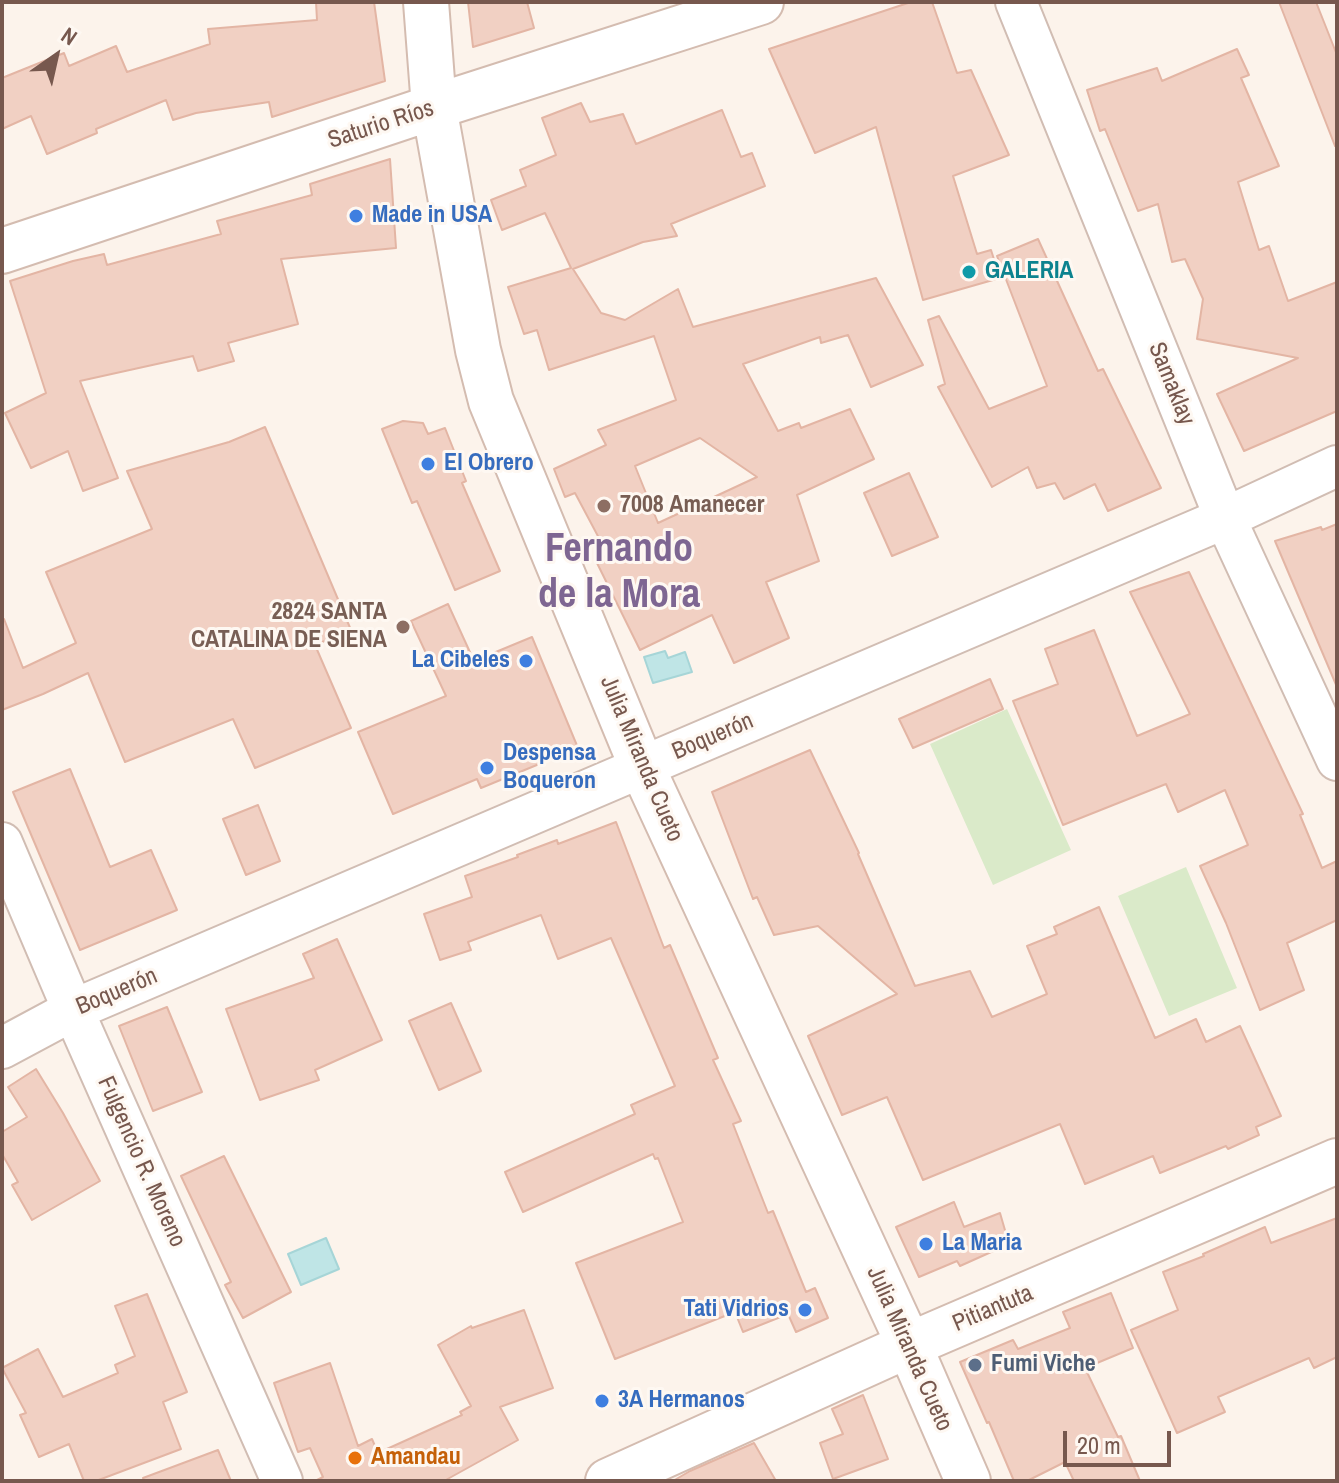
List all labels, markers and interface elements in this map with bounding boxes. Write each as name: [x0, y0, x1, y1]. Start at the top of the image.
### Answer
north arrow: [16, 16, 96, 96]
text: N: [56, 20, 83, 52]
street label: Saturio Ríos: [325, 94, 437, 156]
place label: Made in USA: [372, 202, 492, 230]
marker: Made in USA: [347, 207, 365, 225]
place label: GALERIA: [985, 258, 1074, 286]
marker: GALERIA: [960, 263, 978, 281]
street label: Samaklay: [1141, 339, 1201, 429]
place label: El Obrero: [444, 450, 534, 478]
marker: El Obrero: [419, 455, 437, 473]
place label: 7008 Amanecer: [620, 492, 764, 520]
marker: 7008 Amanecer: [595, 497, 613, 515]
district label: Fernando de la Mora: [538, 526, 700, 620]
place label: 2824 SANTA CATALINA DE SIENA: [191, 599, 387, 655]
marker: 2824 SANTA CATALINA DE SIENA: [394, 618, 412, 636]
place label: La Cibeles: [412, 647, 510, 675]
marker: La Cibeles: [517, 652, 535, 670]
street label: Julia Miranda Cueto: [593, 672, 689, 846]
street label: Boquerón: [668, 707, 758, 767]
place label: Despensa Boqueron: [503, 740, 596, 796]
marker: Despensa Boqueron: [478, 759, 496, 777]
street label: Boquerón: [72, 962, 162, 1022]
street label: Fulgencio R. Moreno: [90, 1072, 192, 1252]
place label: La Maria: [942, 1230, 1022, 1258]
marker: La Maria: [917, 1235, 935, 1253]
street label: Julia Miranda Cueto: [860, 1262, 958, 1436]
street label: Pitiantuta: [949, 1279, 1037, 1339]
place label: Tati Vidrios: [684, 1296, 789, 1324]
marker: Tati Vidrios: [796, 1301, 814, 1319]
place label: Fumi Viche: [991, 1351, 1096, 1379]
marker: Fumi Viche: [966, 1356, 984, 1374]
place label: 3A Hermanos: [618, 1387, 745, 1415]
marker: 3A Hermanos: [593, 1392, 611, 1410]
scale bar: [1067, 1415, 1175, 1465]
text: 20 m: [1077, 1429, 1121, 1461]
place label: Amandau: [371, 1444, 461, 1472]
marker: Amandau: [346, 1449, 364, 1467]

